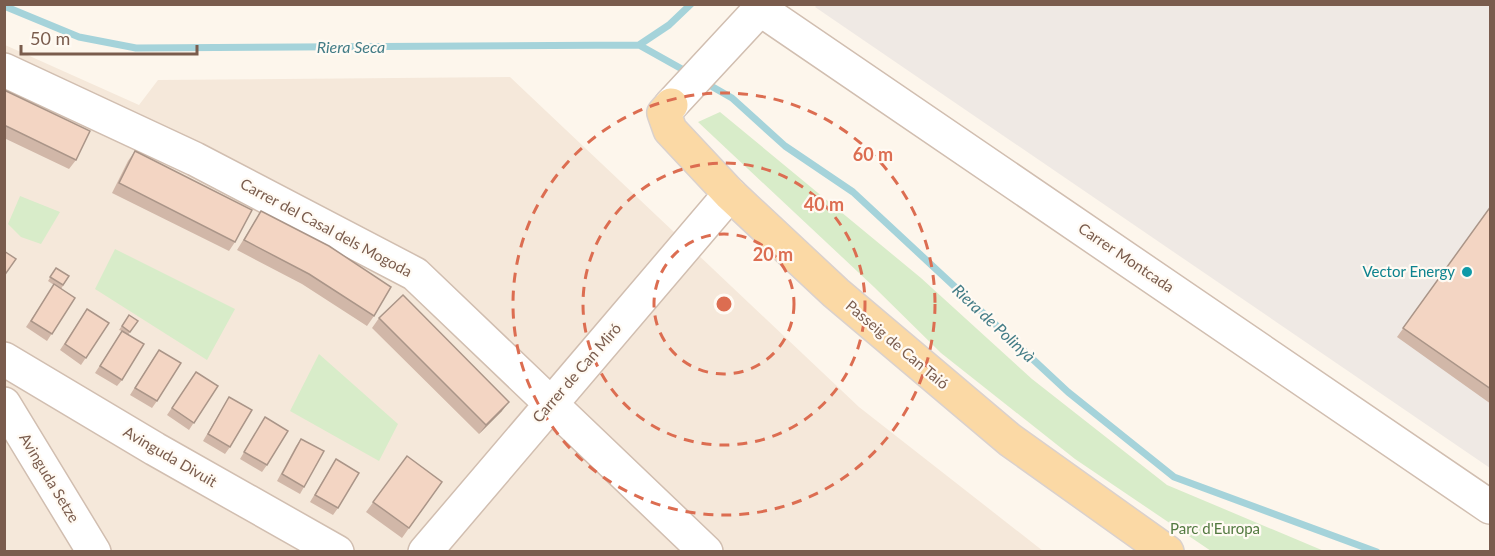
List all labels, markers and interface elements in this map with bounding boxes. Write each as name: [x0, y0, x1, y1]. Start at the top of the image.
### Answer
scale bar: [21, 18, 196, 56]
text: 50 m: [30, 27, 70, 49]
water label: Riera Seca: [317, 37, 385, 56]
text: 60 m: [853, 143, 893, 165]
street label: Carrer del Casal dels Mogoda: [238, 174, 415, 280]
text: 40 m: [804, 193, 844, 215]
street label: Carrer Montcada: [1075, 219, 1178, 296]
text: 20 m: [753, 243, 793, 265]
place label: Vector Energy: [1362, 262, 1455, 280]
marker: Vector Energy: [1460, 265, 1474, 279]
water label: Riera de Polinyà: [949, 280, 1039, 366]
centre of rings: [714, 294, 734, 314]
street label: Passeig de Can Taió: [843, 296, 953, 392]
street label: Carrer de Can Miró: [528, 319, 624, 426]
street label: Avinguda Divuit: [121, 422, 221, 491]
street label: Avinguda Setze: [16, 430, 84, 525]
park label: Parc d'Europa: [1170, 519, 1260, 537]

